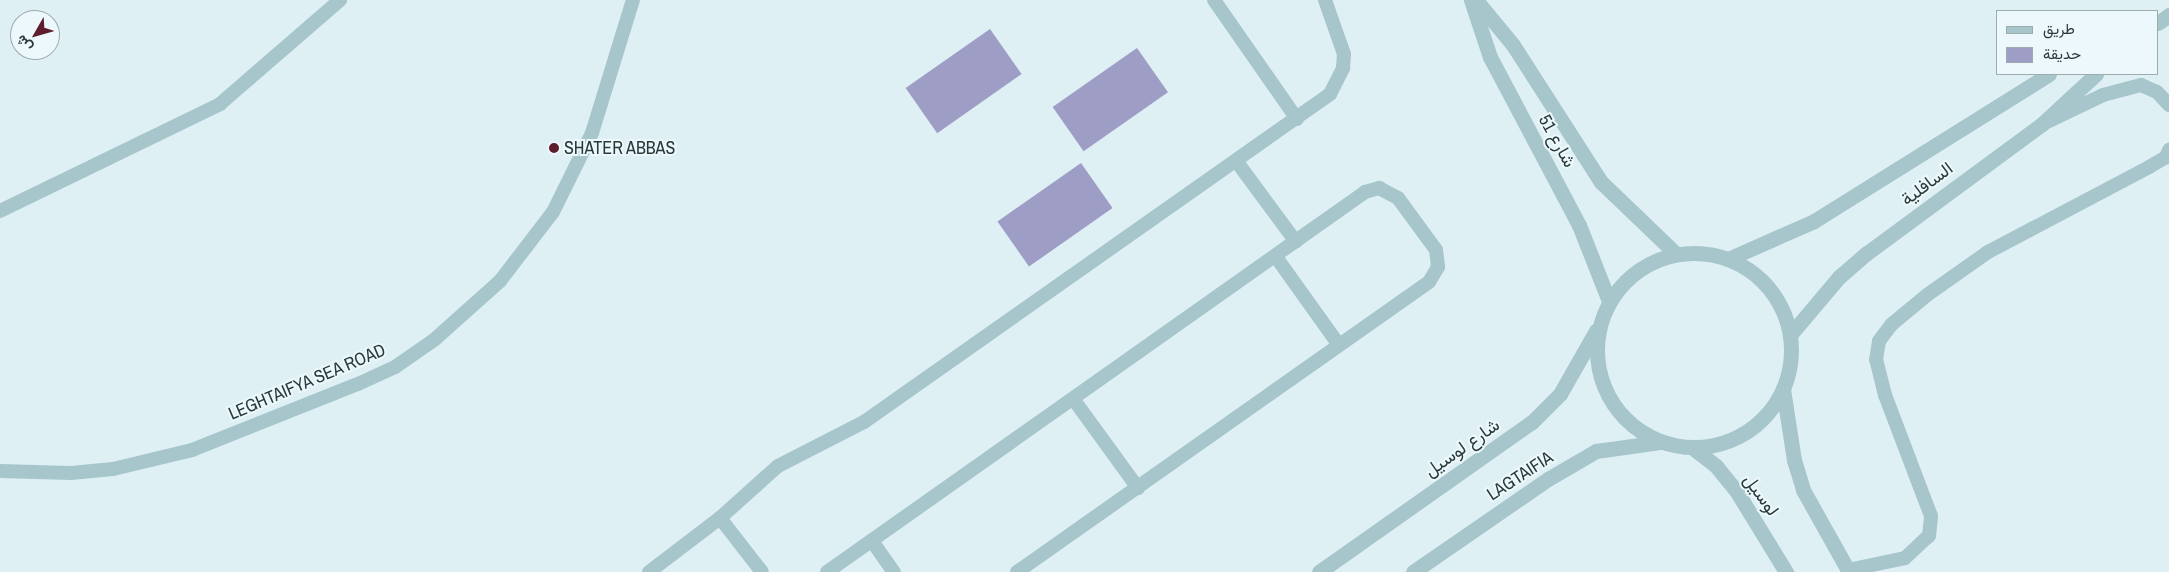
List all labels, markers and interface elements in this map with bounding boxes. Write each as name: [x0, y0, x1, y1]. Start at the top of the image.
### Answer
north arrow: [10, 10, 60, 60]
legend: [1996, 10, 2159, 75]
text: طريق: [2043, 18, 2075, 39]
text: ش: [12, 31, 36, 56]
text: حديقة: [2043, 43, 2081, 64]
street label: شارع 51: [1534, 111, 1580, 171]
place label: SHATER ABBAS: [564, 137, 676, 159]
marker: SHATER ABBAS: [548, 142, 560, 154]
street label: السافلية: [1897, 158, 1957, 210]
street label: LEGHTAIFYA SEA ROAD: [224, 339, 390, 425]
street label: شارع لوسيل: [1420, 414, 1504, 482]
street label: LAGTAIFIA: [1483, 447, 1557, 505]
street label: لوسيل: [1739, 470, 1783, 520]

